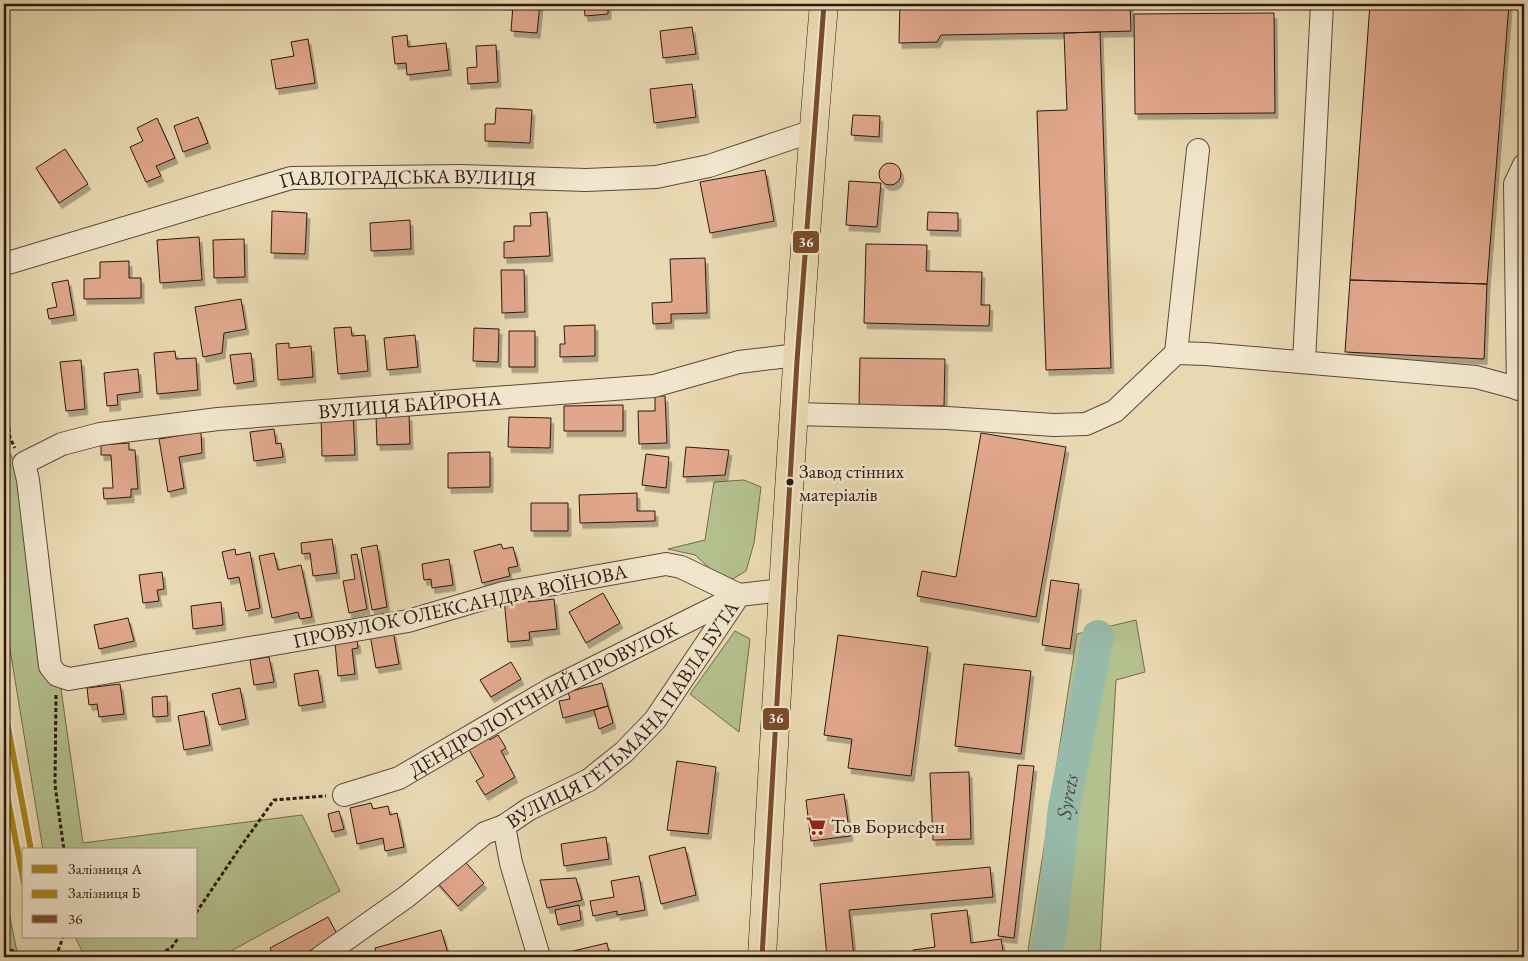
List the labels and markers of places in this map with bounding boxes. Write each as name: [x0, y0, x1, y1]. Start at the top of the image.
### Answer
place label: Завод стінних матеріалів: [799, 459, 905, 507]
marker: Завод стінних матеріалів: [785, 477, 795, 487]
place label: Тов Борисфен: [831, 813, 945, 839]
supermarket icon: Тов Борисфен: [805, 815, 827, 837]

